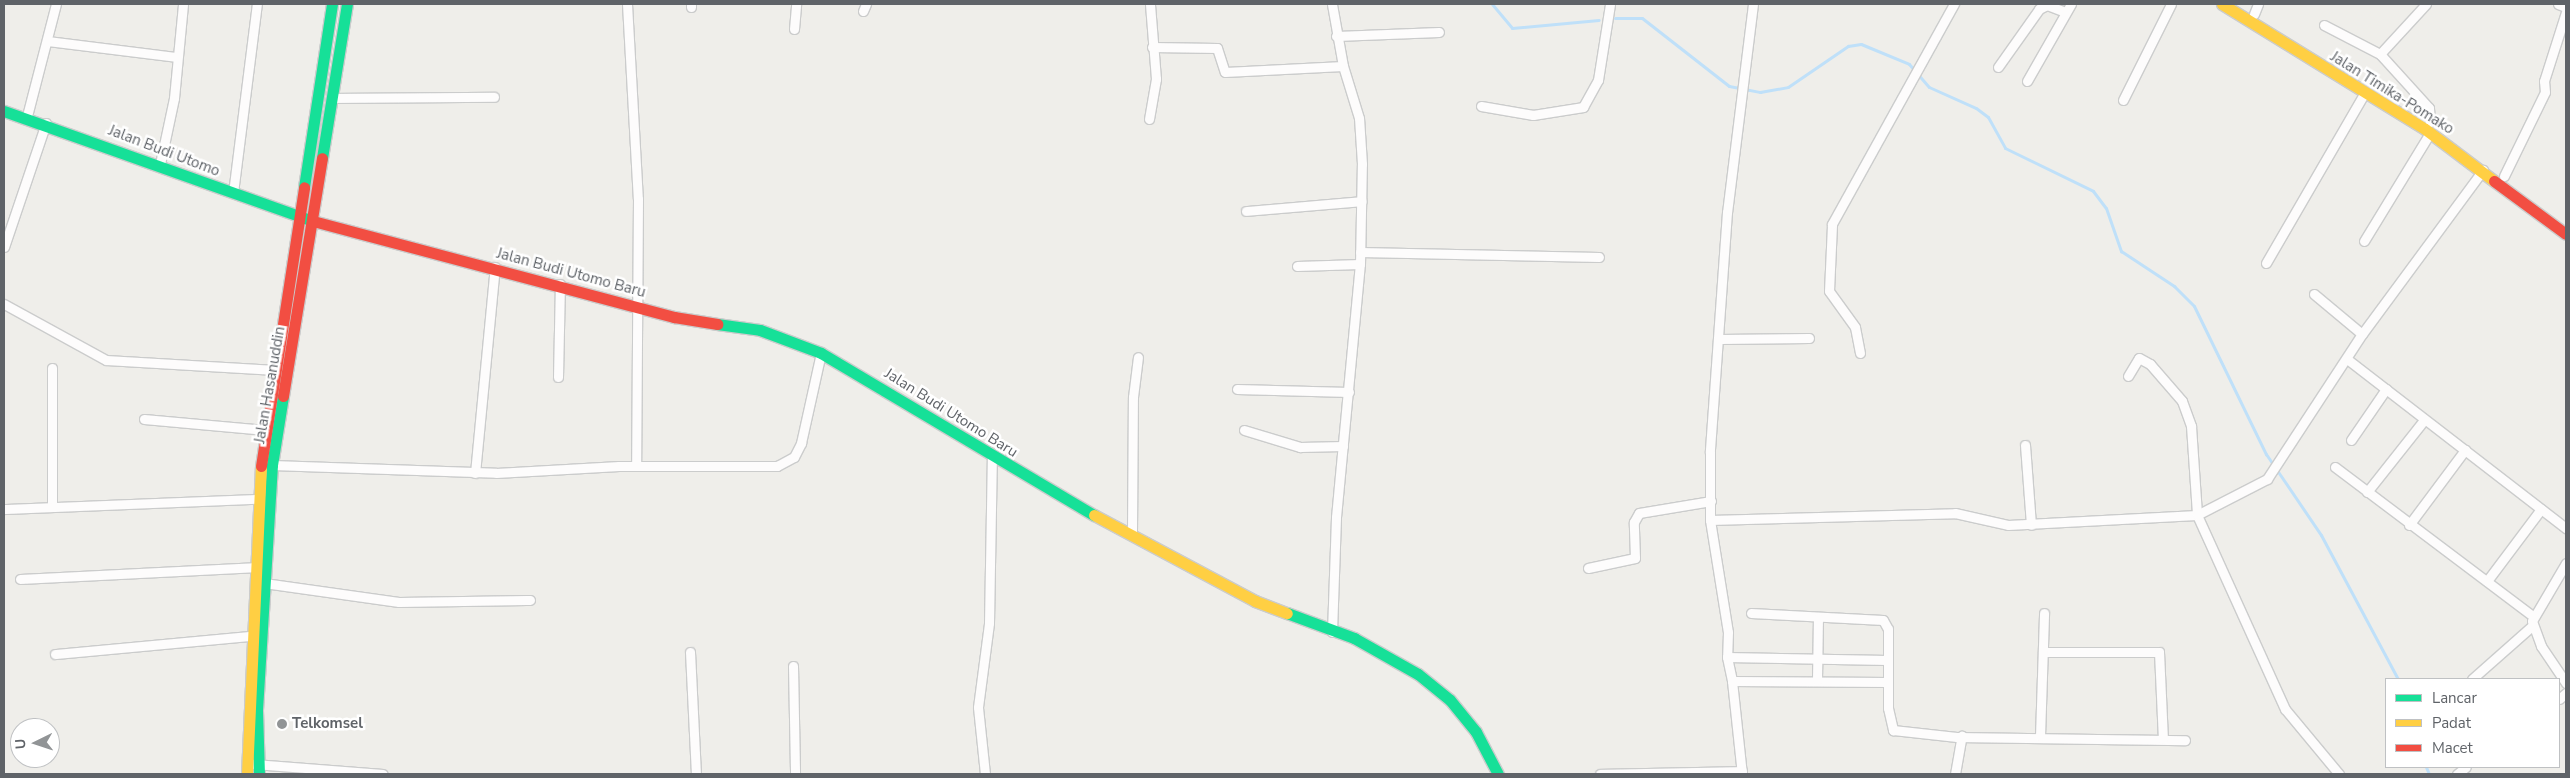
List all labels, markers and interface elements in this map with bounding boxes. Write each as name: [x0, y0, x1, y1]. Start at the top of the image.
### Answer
street label: Jalan Timika-Pomako: [2327, 48, 2457, 138]
street label: Jalan Budi Utomo: [106, 121, 222, 181]
street label: Jalan Budi Utomo Baru: [495, 244, 647, 302]
street label: Jalan Hasanuddin: [251, 325, 289, 445]
street label: Jalan Budi Utomo Baru: [881, 365, 1021, 461]
legend: [2385, 678, 2560, 768]
text: Lancar: [2432, 688, 2477, 708]
text: Padat: [2432, 713, 2471, 733]
place label: Telkomsel: [292, 715, 363, 733]
north arrow: [10, 718, 60, 768]
marker: Telkomsel: [276, 718, 288, 730]
text: U: [11, 738, 30, 750]
text: Macet: [2432, 738, 2473, 758]

